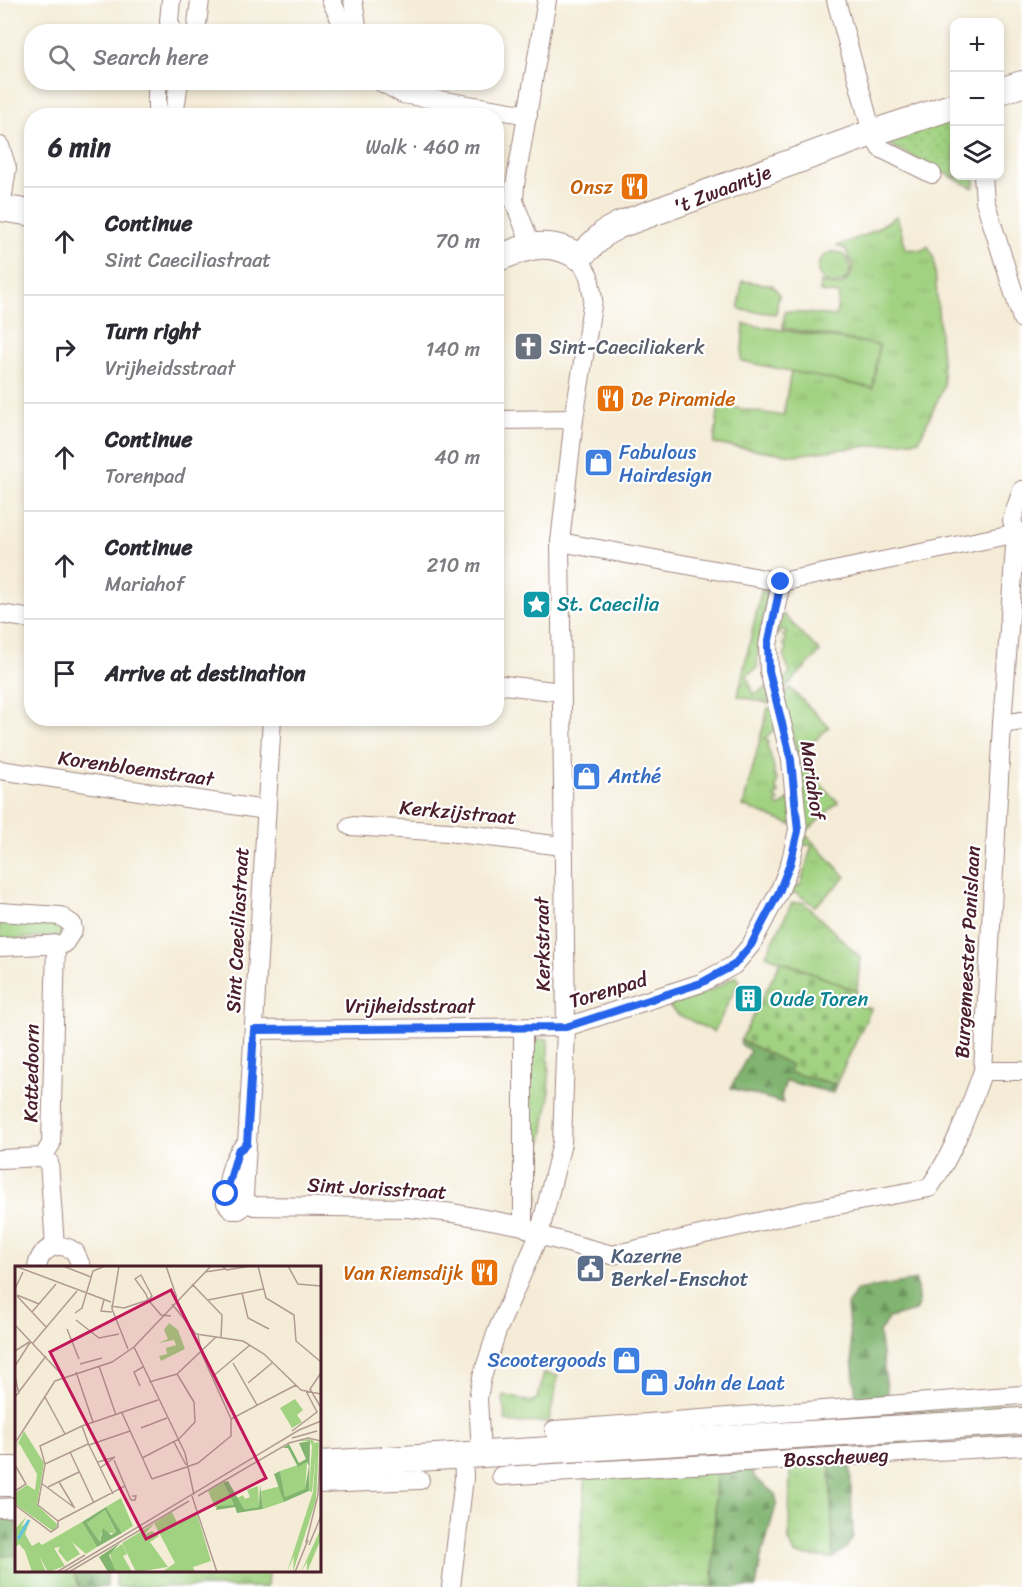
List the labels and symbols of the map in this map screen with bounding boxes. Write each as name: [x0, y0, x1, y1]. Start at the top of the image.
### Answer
street label: 't Zwaantje: [668, 155, 777, 224]
place label: Onsz: [571, 170, 613, 205]
restaurant icon: Onsz: [618, 171, 650, 203]
place label: Sint-Caeciliakerk: [549, 330, 705, 365]
church icon: Sint-Caeciliakerk: [512, 331, 544, 363]
place label: De Piramide: [631, 382, 736, 417]
restaurant icon: De Piramide: [594, 383, 626, 415]
place label: Fabulous Hairdesign: [619, 435, 712, 493]
shop icon: Fabulous Hairdesign: [582, 447, 614, 479]
route end: [767, 568, 793, 594]
place label: St. Caecilia: [557, 587, 660, 622]
place icon: St. Caecilia: [520, 588, 552, 620]
street label: Mariahof: [790, 738, 836, 824]
street label: Korenbloemstraat: [56, 740, 217, 797]
place label: Anthé: [607, 759, 661, 794]
shop icon: Anthé: [571, 760, 603, 792]
street label: Kerkzijstraat: [398, 790, 518, 835]
street label: Burgemeester Panislaan: [944, 845, 991, 1059]
street label: Sint Caeciliastraat: [216, 846, 259, 1014]
street label: Kerkstraat: [524, 895, 561, 992]
street label: Torenpad: [565, 962, 653, 1019]
place label: Oude Toren: [770, 982, 868, 1017]
building icon: Oude Toren: [733, 983, 765, 1015]
street label: Vrijheidsstraat: [345, 989, 476, 1024]
street label: Kattedoorn: [13, 1023, 50, 1123]
street label: Sint Jorisstraat: [306, 1167, 448, 1210]
route start: [212, 1180, 238, 1206]
place label: Kazerne Berkel-Enschot: [611, 1239, 749, 1297]
public building icon: Kazerne Berkel-Enschot: [574, 1252, 606, 1284]
place label: Van Riemsdijk: [343, 1256, 464, 1291]
restaurant icon: Van Riemsdijk: [469, 1257, 501, 1289]
inset map: [15, 1266, 321, 1572]
place label: Scootergoods: [487, 1343, 607, 1378]
shop icon: Scootergoods: [611, 1344, 643, 1376]
place label: John de Laat: [674, 1366, 785, 1401]
shop icon: John de Laat: [638, 1367, 670, 1399]
street label: Bosscheweg: [782, 1437, 890, 1478]

